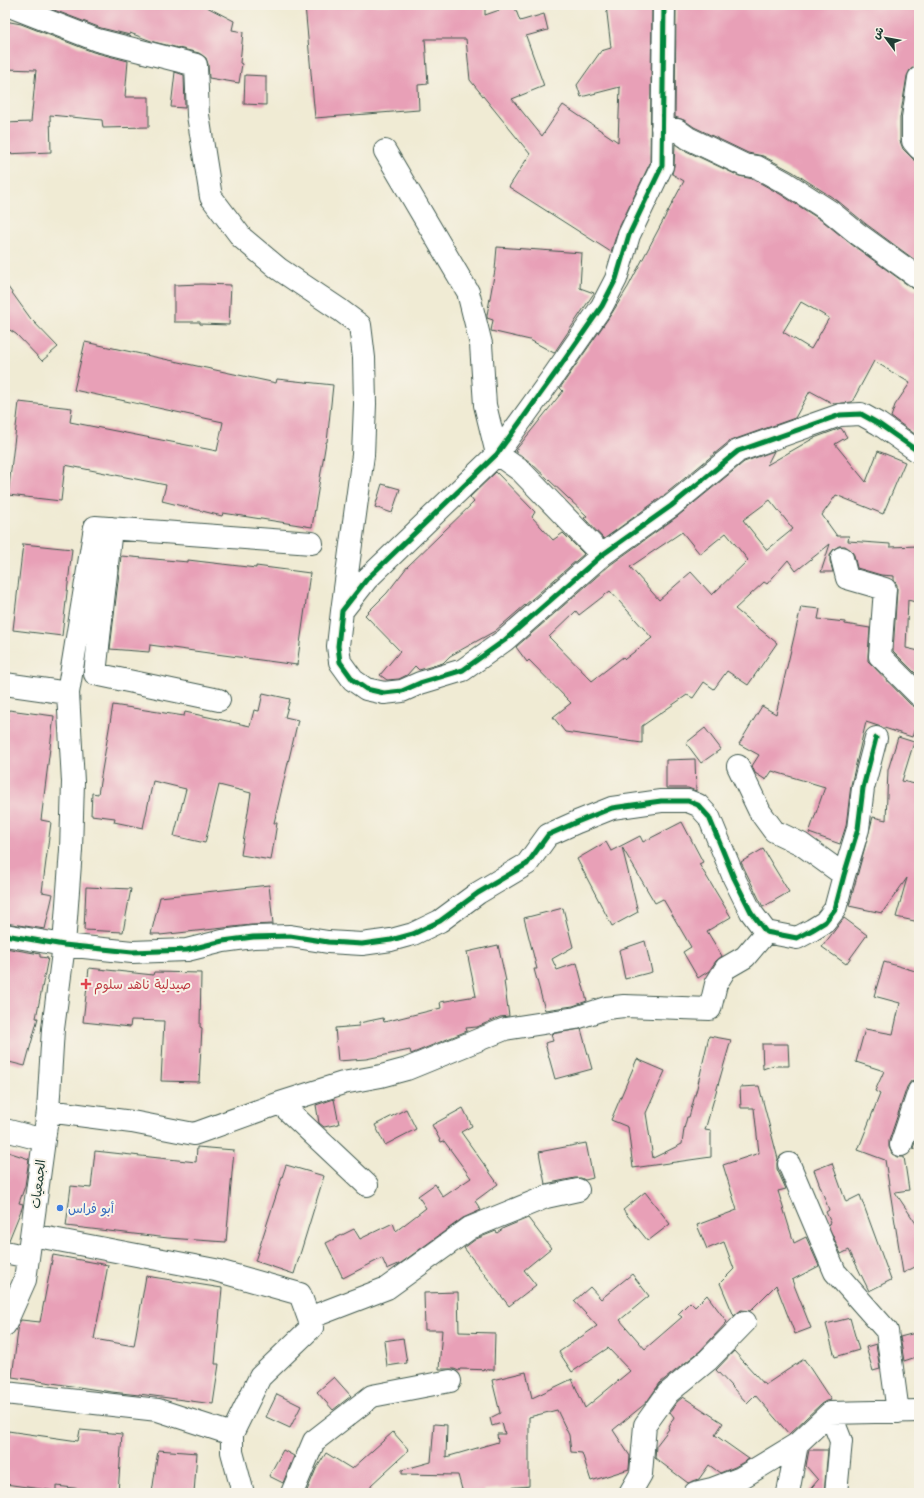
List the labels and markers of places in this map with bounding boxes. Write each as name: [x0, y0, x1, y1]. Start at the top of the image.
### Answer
place label: صيدلية ناهد سلوم: [94, 977, 191, 995]
marker: صيدلية ناهد سلوم: [81, 979, 91, 989]
place label: أبو فراس: [68, 1201, 115, 1217]
marker: أبو فراس: [55, 1203, 65, 1213]

